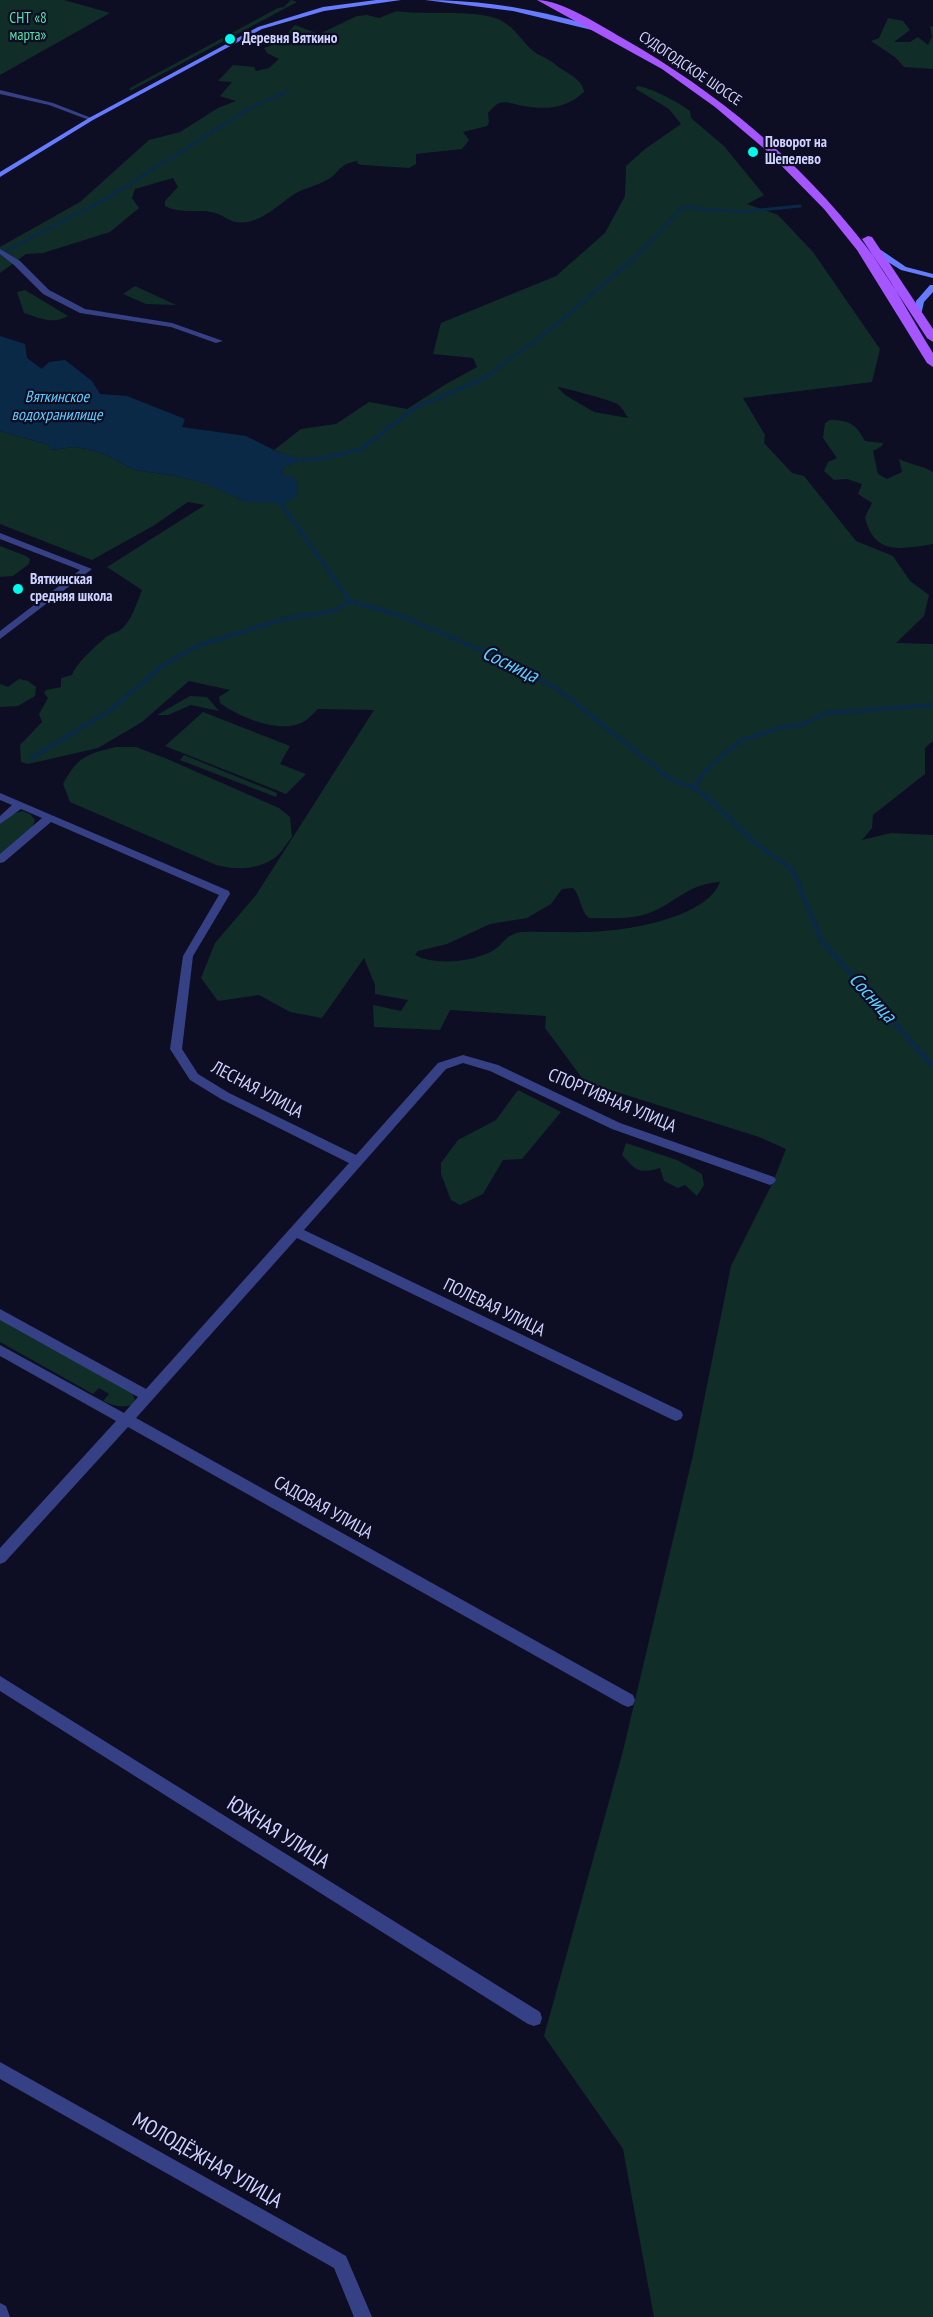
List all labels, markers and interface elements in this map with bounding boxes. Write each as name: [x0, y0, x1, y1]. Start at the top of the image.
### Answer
park label: СНТ «8 марта»: [9, 10, 47, 45]
street label: СУДОГОДСКОЕ ШОССЕ: [635, 28, 745, 110]
place label: Деревня Вяткино: [242, 30, 337, 48]
marker: Деревня Вяткино: [223, 32, 237, 46]
place label: Поворот на Шепелево: [765, 134, 827, 169]
marker: Поворот на Шепелево: [746, 145, 760, 159]
water label: Вяткинское водохранилище: [12, 387, 102, 425]
place label: Вяткинская средняя школа: [30, 571, 113, 606]
marker: Вяткинская средняя школа: [11, 582, 25, 596]
water label: Сосница: [478, 641, 542, 689]
water label: Сосница: [843, 968, 901, 1028]
street label: ЛЕСНАЯ УЛИЦА: [208, 1057, 306, 1123]
street label: СПОРТИВНАЯ УЛИЦА: [545, 1064, 679, 1138]
street label: ПОЛЕВАЯ УЛИЦА: [440, 1274, 548, 1342]
street label: САДОВАЯ УЛИЦА: [270, 1472, 376, 1544]
street label: ЮЖНАЯ УЛИЦА: [222, 1791, 334, 1875]
street label: МОЛОДЁЖНАЯ УЛИЦА: [128, 2108, 286, 2214]

